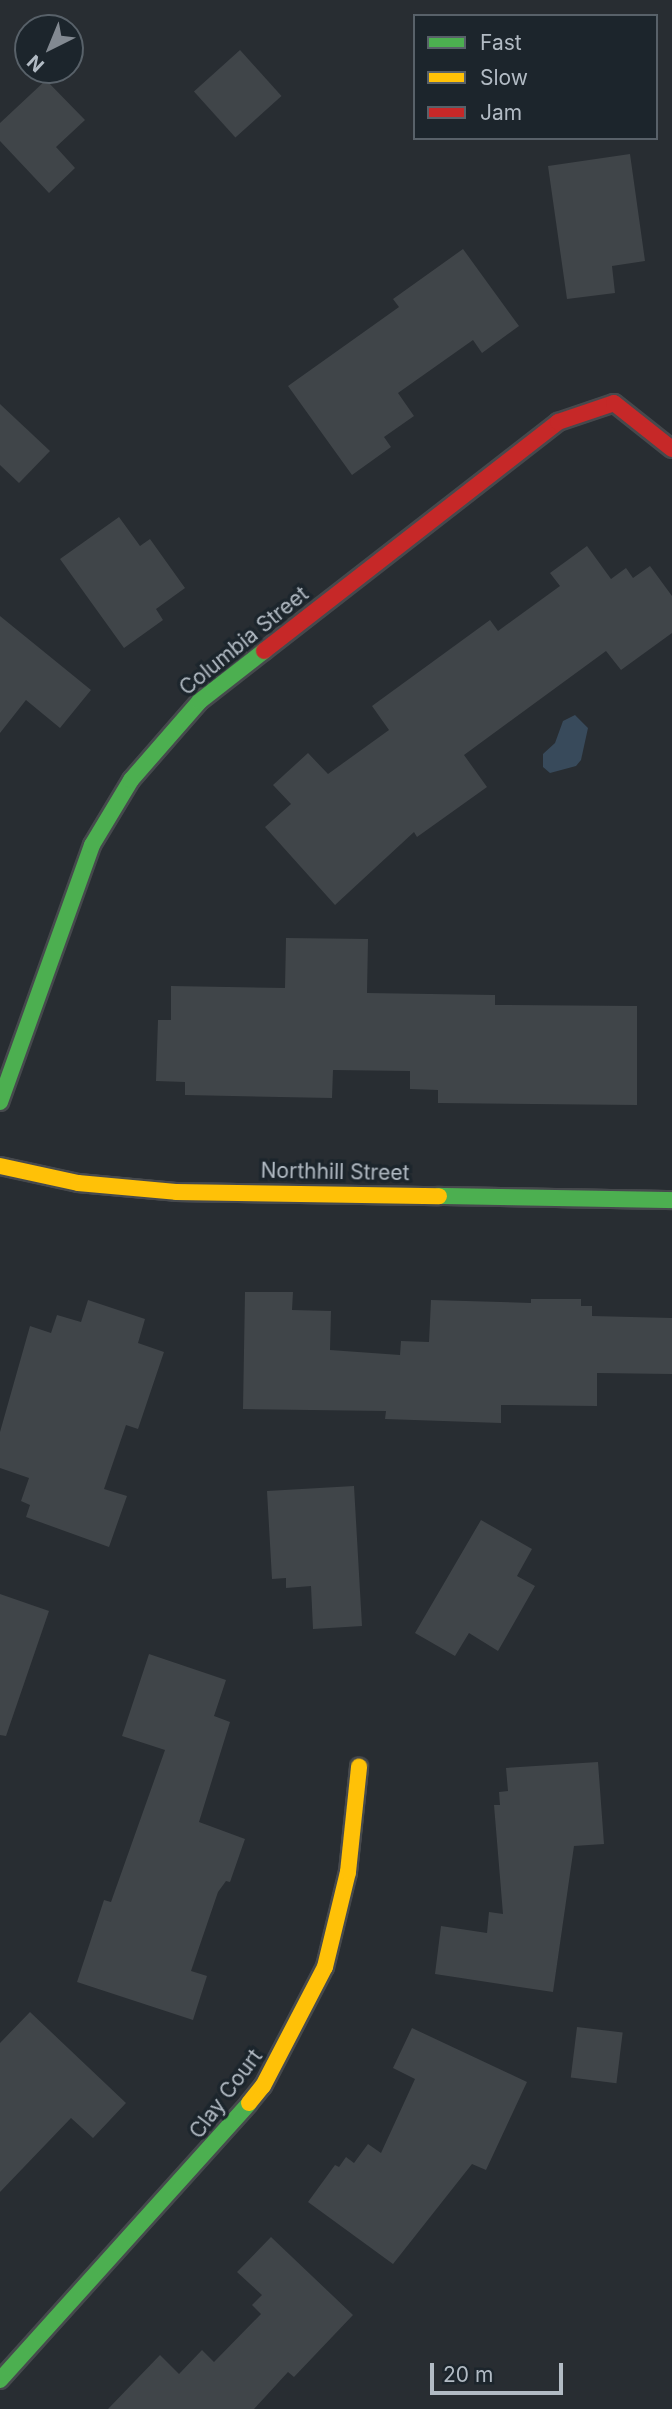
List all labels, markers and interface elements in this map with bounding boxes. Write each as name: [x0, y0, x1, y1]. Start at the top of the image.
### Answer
north arrow: [14, 14, 84, 84]
legend: [413, 14, 658, 140]
text: Fast: [480, 30, 522, 55]
text: N: [23, 50, 49, 77]
text: Slow: [480, 65, 528, 90]
text: Jam: [480, 100, 522, 125]
street label: Columbia Street: [174, 581, 314, 701]
street label: Northhill Street: [260, 1158, 410, 1186]
street label: Clay Court: [184, 2044, 268, 2144]
scale bar: [434, 2350, 567, 2394]
text: 20 m: [443, 2362, 493, 2387]

